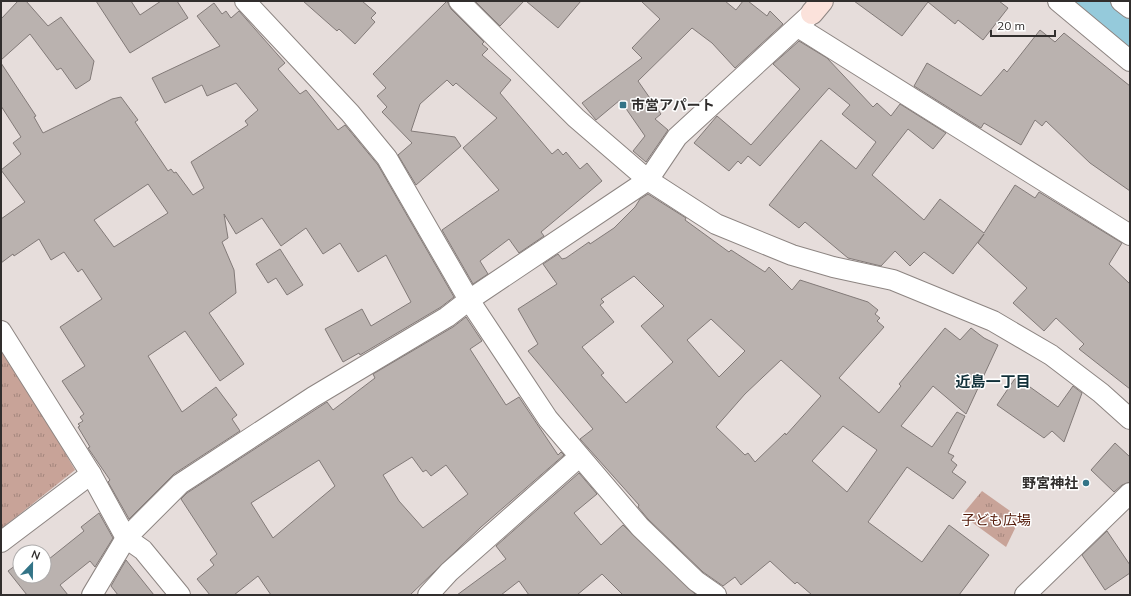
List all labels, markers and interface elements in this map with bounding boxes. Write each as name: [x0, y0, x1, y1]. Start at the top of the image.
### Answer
scale bar: [991, 12, 1055, 38]
text: 20 m: [997, 18, 1025, 33]
place label: 市営アパート: [631, 96, 715, 114]
marker: 市営アパート: [618, 100, 628, 110]
district label: 近島一丁目: [955, 372, 1031, 391]
place label: 野宮神社: [1022, 474, 1078, 492]
marker: 野宮神社: [1081, 478, 1091, 488]
park label: 子ども広場: [961, 511, 1031, 529]
north arrow: [12, 544, 52, 584]
text: N: [29, 547, 42, 563]

